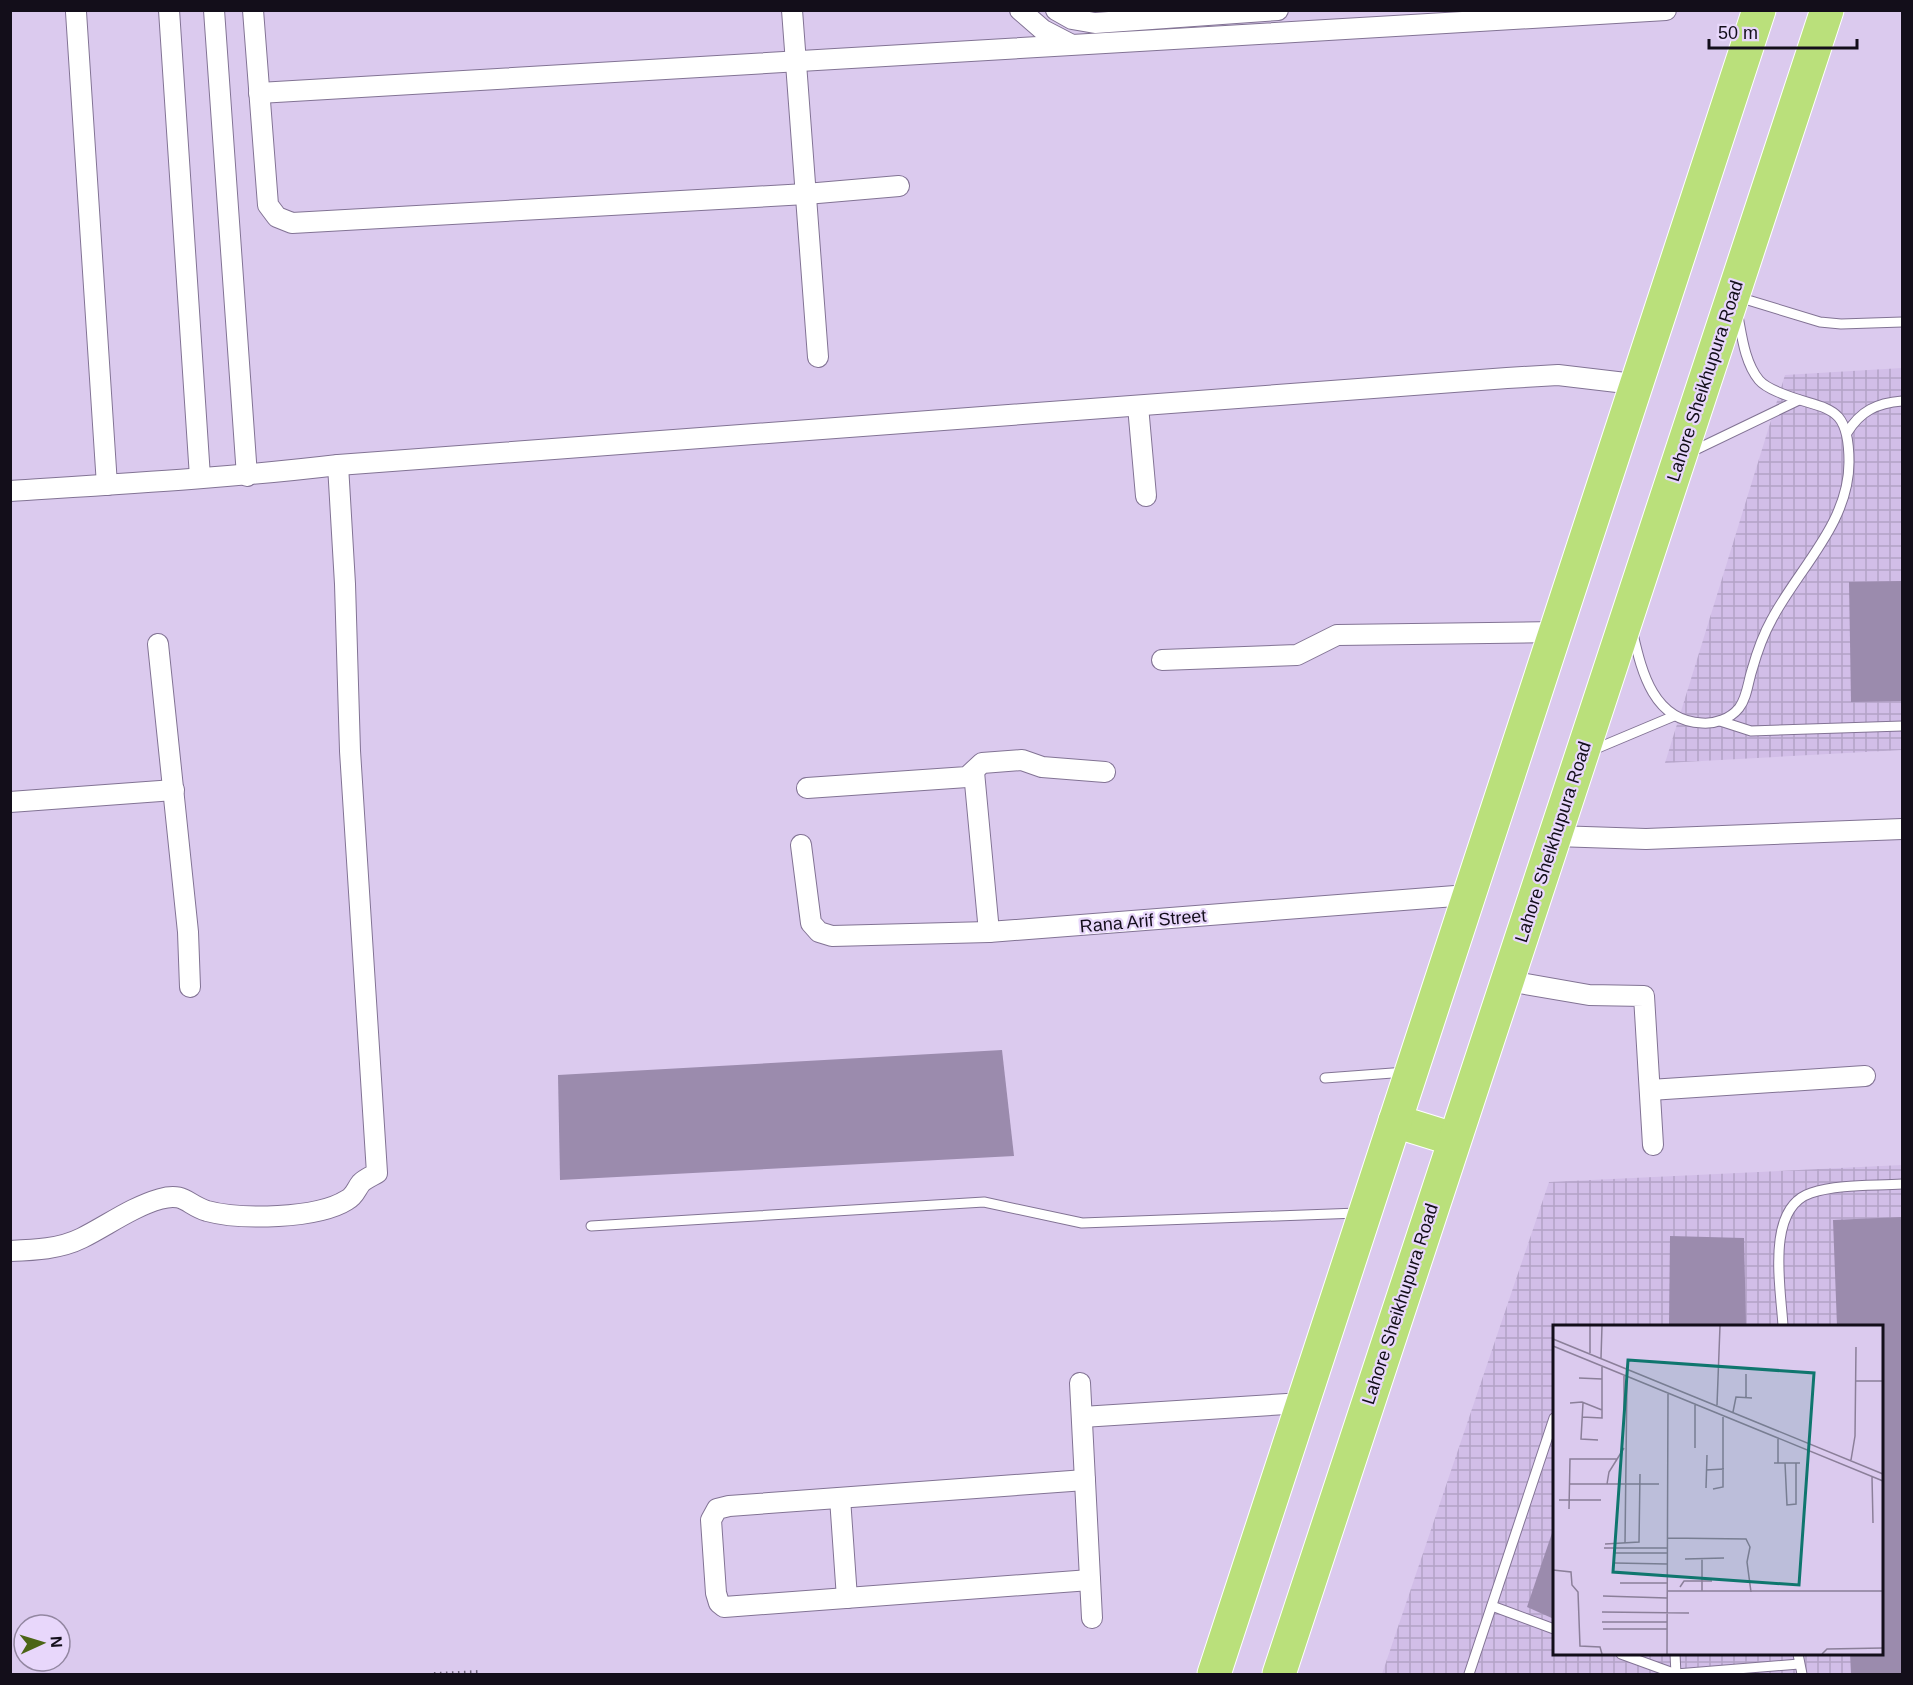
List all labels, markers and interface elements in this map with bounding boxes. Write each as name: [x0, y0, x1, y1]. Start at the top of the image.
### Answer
scale bar: [1709, 12, 1858, 50]
text: 50 m: [1718, 23, 1758, 43]
street label: Lahore Sheikhupura Road: [1663, 278, 1747, 484]
street label: Lahore Sheikhupura Road: [1511, 739, 1595, 945]
street label: Rana Arif Street: [1079, 906, 1207, 936]
street label: Lahore Sheikhupura Road: [1358, 1201, 1442, 1407]
inset map: [1553, 1325, 1883, 1655]
north arrow: [12, 1613, 72, 1673]
text: N: [48, 1636, 65, 1648]

